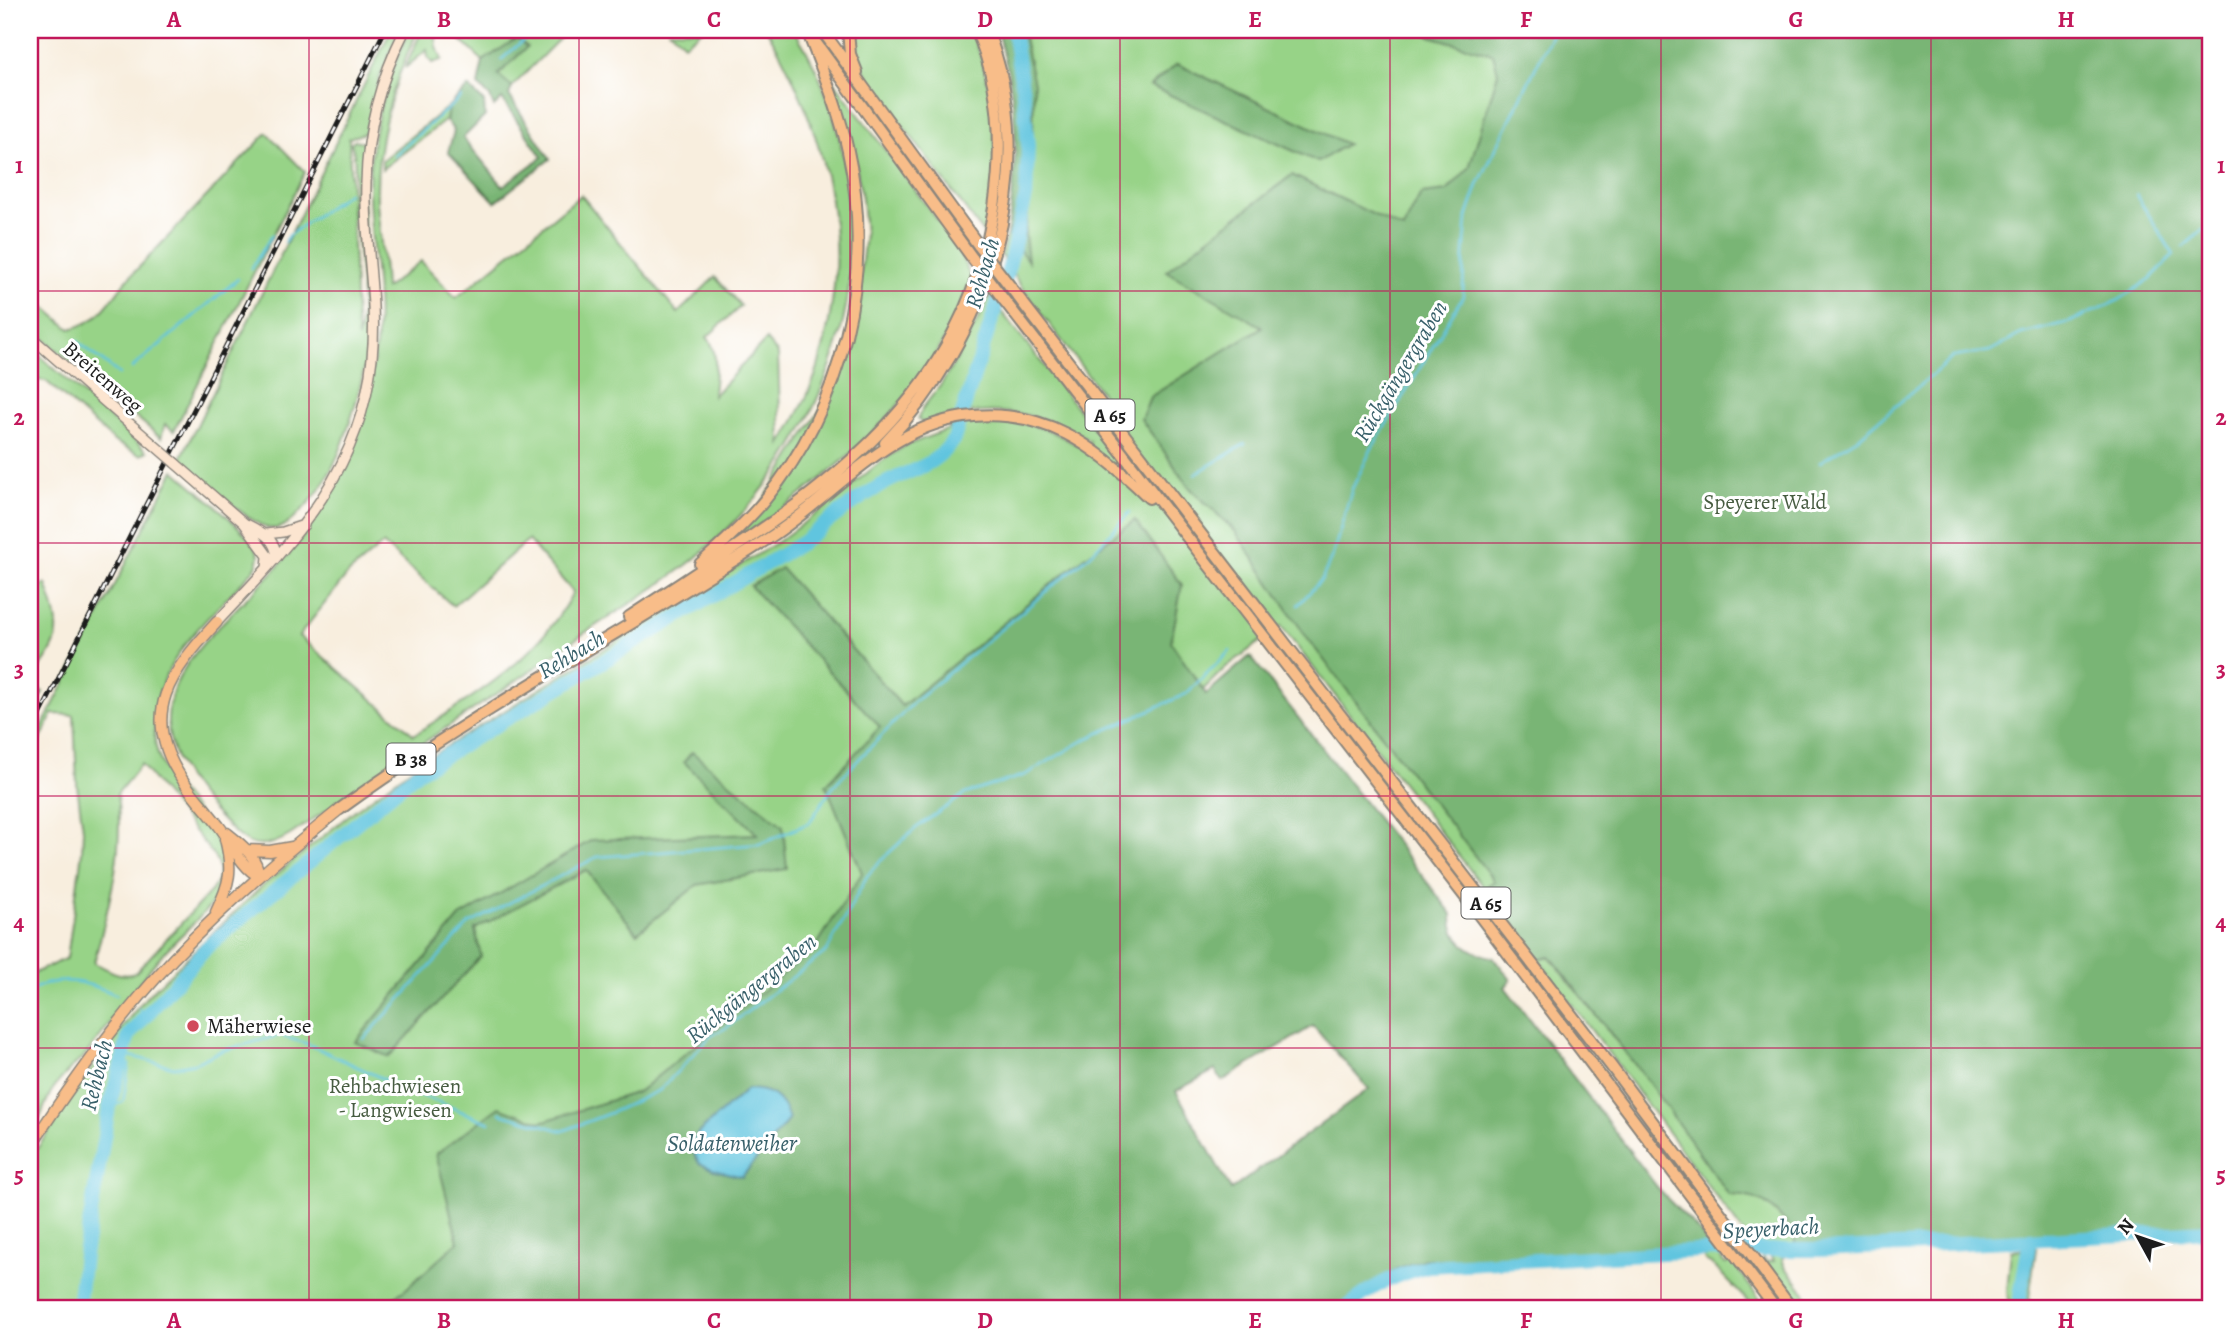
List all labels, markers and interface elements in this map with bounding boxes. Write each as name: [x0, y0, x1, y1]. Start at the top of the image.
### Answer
text: A: [166, 4, 182, 35]
text: B: [437, 4, 451, 35]
text: C: [707, 4, 721, 35]
text: D: [977, 4, 993, 35]
text: E: [1248, 4, 1262, 35]
text: F: [1520, 4, 1533, 35]
text: G: [1788, 4, 1804, 35]
text: H: [2057, 4, 2075, 35]
text: 1: [15, 150, 23, 181]
text: 1: [2217, 150, 2225, 181]
water label: Rehbach: [958, 234, 1007, 312]
water label: Rückgängergraben: [1346, 295, 1455, 448]
street label: Breitenweg: [57, 335, 149, 420]
road number: A 65: [1086, 400, 1134, 430]
text: 2: [13, 402, 25, 433]
text: 2: [2215, 402, 2227, 433]
park label: Speyerer Wald: [1703, 488, 1828, 516]
water label: Rehbach: [532, 622, 610, 686]
text: 3: [14, 654, 24, 685]
text: 3: [2216, 654, 2226, 685]
road number: B 38: [386, 744, 436, 774]
road number: A 65: [1462, 888, 1510, 918]
text: 4: [14, 907, 25, 938]
text: 4: [2216, 907, 2227, 938]
water label: Rückgängergraben: [680, 926, 823, 1051]
place label: Mäherwiese: [207, 1012, 311, 1040]
marker: Mäherwiese: [185, 1018, 201, 1034]
water label: Rehbach: [73, 1036, 120, 1114]
park label: Rehbachwiesen - Langwiesen: [329, 1072, 461, 1124]
water label: Soldatenweiher: [667, 1128, 798, 1159]
text: 5: [14, 1159, 24, 1190]
text: 5: [2216, 1159, 2226, 1190]
north arrow: [2104, 1202, 2174, 1272]
water label: Speyerbach: [1722, 1210, 1820, 1247]
text: N: [2111, 1213, 2140, 1240]
text: A: [166, 1305, 182, 1336]
text: B: [437, 1305, 451, 1336]
text: C: [707, 1305, 721, 1336]
text: D: [977, 1305, 993, 1336]
text: E: [1248, 1305, 1262, 1336]
text: F: [1520, 1305, 1533, 1336]
text: G: [1788, 1305, 1804, 1336]
text: H: [2057, 1305, 2075, 1336]

